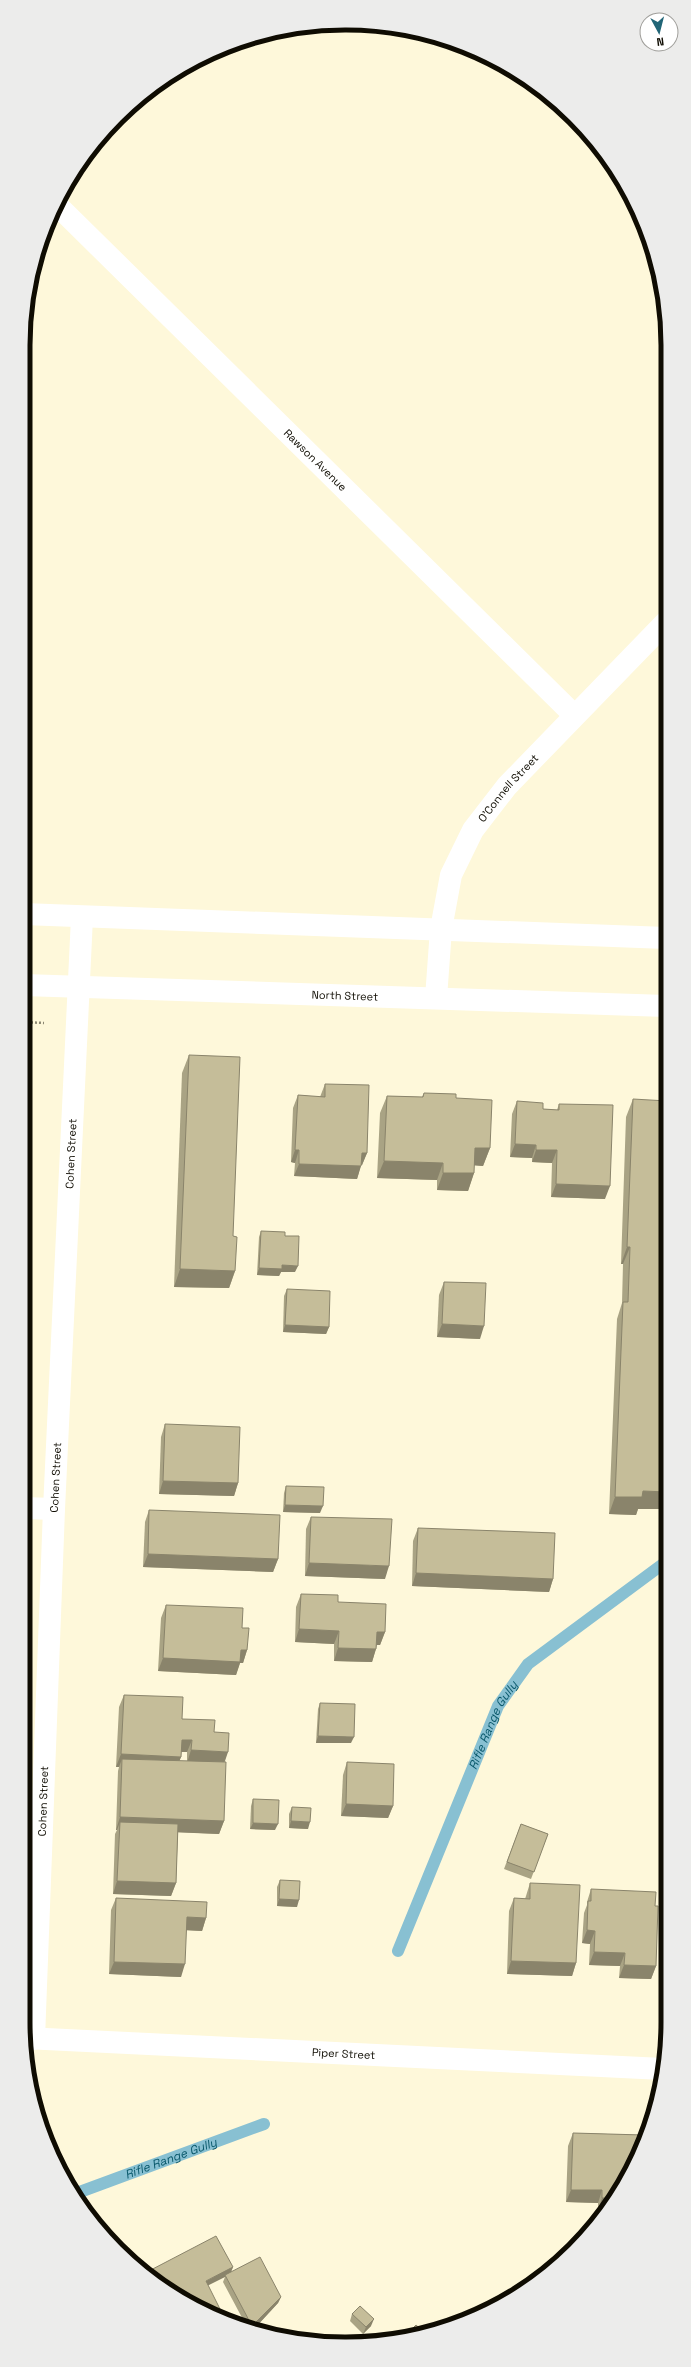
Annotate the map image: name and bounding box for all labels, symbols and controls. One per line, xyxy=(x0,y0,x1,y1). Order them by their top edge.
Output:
north arrow xyxy=(639,12,679,52)
text: N xyxy=(656,35,665,49)
street label: Rawson Avenue xyxy=(281,426,350,494)
street label: O'Connell Street xyxy=(475,751,541,825)
street label: North Street xyxy=(311,987,378,1004)
street label: Cohen Street xyxy=(62,1118,79,1189)
street label: Cohen Street xyxy=(47,1442,64,1513)
water label: Rifle Range Gully xyxy=(465,1677,522,1772)
street label: Cohen Street xyxy=(35,1766,51,1837)
street label: Piper Street xyxy=(312,2045,376,2062)
water label: Rifle Range Gully xyxy=(123,2134,220,2183)

